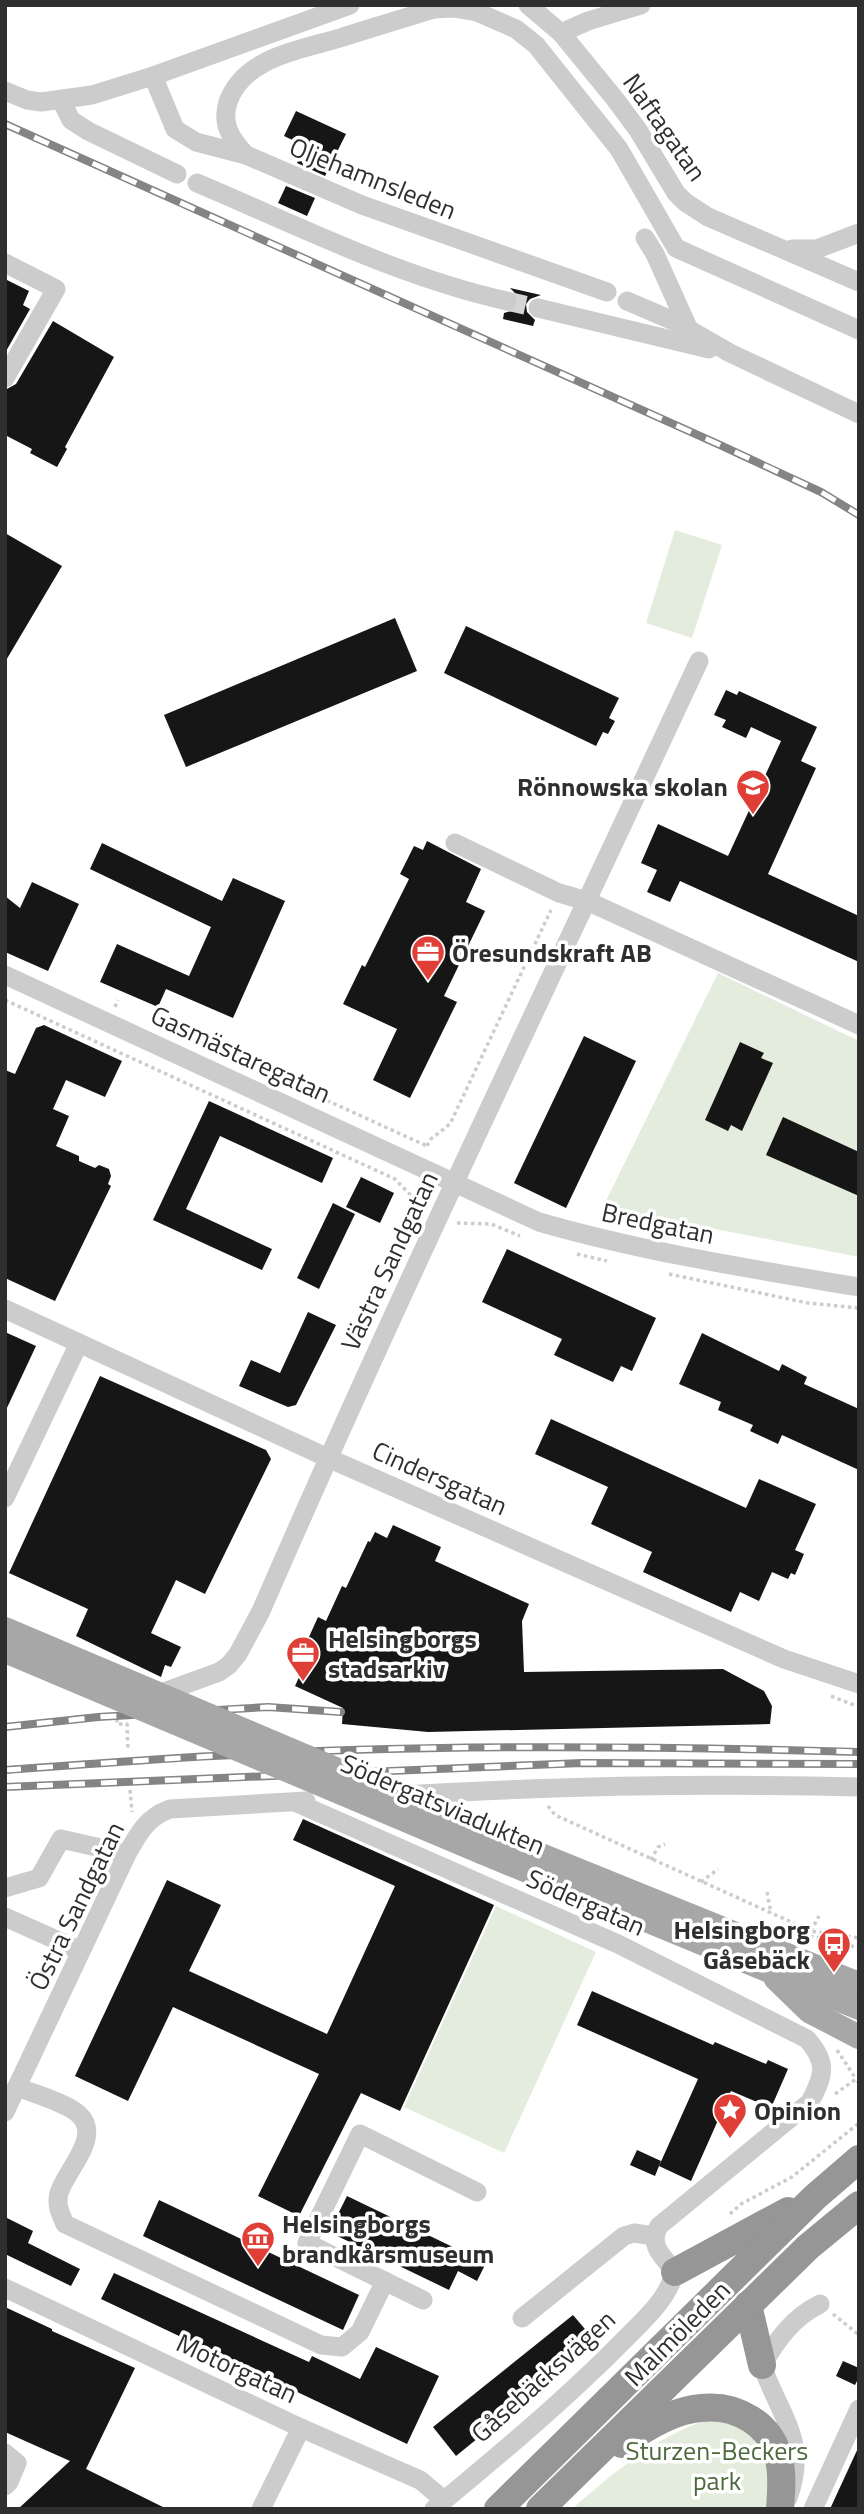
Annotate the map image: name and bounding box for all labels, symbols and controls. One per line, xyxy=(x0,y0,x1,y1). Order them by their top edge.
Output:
street label: Naftagatan xyxy=(614,65,716,189)
street label: Oljehamnsleden xyxy=(284,127,462,229)
place label: Rönnowska skolan xyxy=(517,767,728,806)
school or university icon: Rönnowska skolan xyxy=(734,767,772,816)
office icon: Öresundskraft AB xyxy=(409,933,447,982)
place label: Öresundskraft AB xyxy=(452,933,652,972)
street label: Gasmästaregatan xyxy=(145,995,337,1113)
street label: Västra Sandgatan xyxy=(330,1165,448,1357)
street label: Bredgatan xyxy=(598,1192,718,1254)
street label: Cindersgatan xyxy=(366,1431,514,1525)
place label: Helsingborgs stadsarkiv xyxy=(328,1619,477,1688)
office icon: Helsingborgs stadsarkiv xyxy=(284,1634,322,1683)
street label: Södergatsviadukten xyxy=(335,1743,551,1865)
street label: Östra Sandgatan xyxy=(18,1815,134,1997)
street label: Södergatan xyxy=(521,1859,651,1945)
place label: Helsingborg Gåsebäck xyxy=(673,1910,811,1979)
bus stop icon: Helsingborg Gåsebäck xyxy=(815,1925,853,1974)
place icon: Opinion xyxy=(711,2091,749,2140)
place label: Opinion xyxy=(754,2091,841,2130)
place label: Helsingborgs brandkårsmuseum xyxy=(282,2204,494,2273)
museum icon: Helsingborgs brandkårsmuseum xyxy=(239,2219,277,2268)
street label: Malmöleden xyxy=(615,2271,739,2395)
street label: Gåsebäcksvägen xyxy=(462,2300,624,2452)
street label: Motorgatan xyxy=(170,2323,304,2413)
park label: Sturzen-Beckers park xyxy=(626,2431,808,2500)

